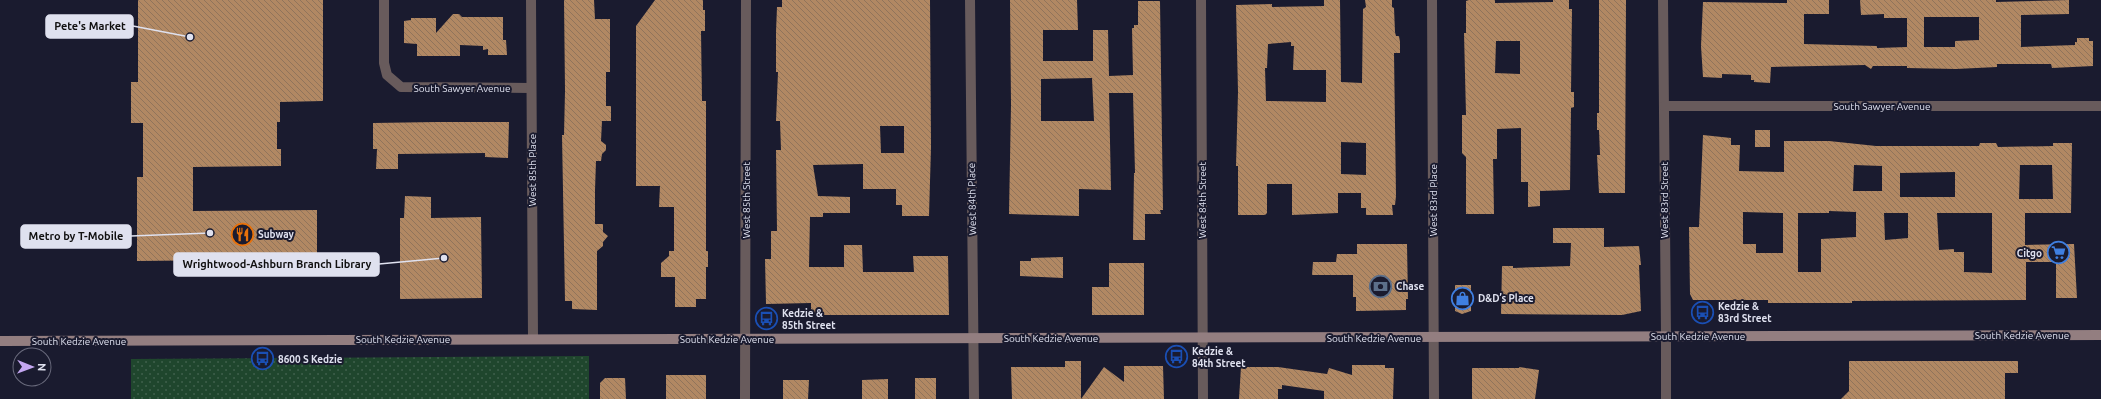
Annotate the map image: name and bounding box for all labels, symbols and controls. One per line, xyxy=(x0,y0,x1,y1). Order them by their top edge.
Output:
callout: Pete's Market xyxy=(46,15,133,38)
text: Pete's Market xyxy=(54,20,126,32)
street label: South Sawyer Avenue xyxy=(413,83,511,94)
street label: South Sawyer Avenue xyxy=(1833,101,1931,112)
street label: West 85th Place xyxy=(527,134,538,206)
street label: West 85th Street xyxy=(741,162,752,238)
street label: West 84th Street xyxy=(1197,162,1208,238)
street label: West 83rd Street xyxy=(1659,162,1670,238)
street label: West 84th Place xyxy=(966,163,978,235)
street label: West 83rd Place xyxy=(1428,164,1439,236)
restaurant icon: Subway xyxy=(229,221,255,247)
callout: Metro by T-Mobile xyxy=(21,225,131,248)
place label: Subway xyxy=(258,229,294,240)
text: Metro by T-Mobile xyxy=(29,230,123,242)
supermarket icon: Citgo xyxy=(2045,240,2071,266)
place label: Citgo xyxy=(2017,248,2042,259)
callout: Wrightwood-Ashburn Branch Library xyxy=(174,253,379,276)
text: Wrightwood-Ashburn Branch Library xyxy=(183,258,372,270)
bank icon: Chase xyxy=(1368,273,1394,299)
place label: Chase xyxy=(1396,281,1424,292)
shop icon: D&D’s Place xyxy=(1450,285,1476,311)
place label: D&D’s Place xyxy=(1478,293,1534,304)
bus stop icon: Kedzie & 83rd Street xyxy=(1690,299,1716,325)
place label: Kedzie & 83rd Street xyxy=(1718,301,1772,324)
bus stop icon: Kedzie & 85th Street xyxy=(754,306,780,332)
place label: Kedzie & 85th Street xyxy=(782,308,836,331)
street label: South Kedzie Avenue xyxy=(1975,330,2069,341)
street label: South Kedzie Avenue xyxy=(1651,331,1745,342)
street label: South Kedzie Avenue xyxy=(1004,333,1098,344)
street label: South Kedzie Avenue xyxy=(1327,333,1421,344)
street label: South Kedzie Avenue xyxy=(356,334,450,345)
street label: South Kedzie Avenue xyxy=(680,334,774,345)
street label: South Kedzie Avenue xyxy=(32,336,126,347)
bus stop icon: Kedzie & 84th Street xyxy=(1164,344,1190,370)
bus stop icon: 8600 S Kedzie xyxy=(249,346,275,372)
place label: Kedzie & 84th Street xyxy=(1192,346,1246,369)
north arrow xyxy=(12,347,52,387)
place label: 8600 S Kedzie xyxy=(278,354,343,365)
text: N xyxy=(36,363,48,371)

